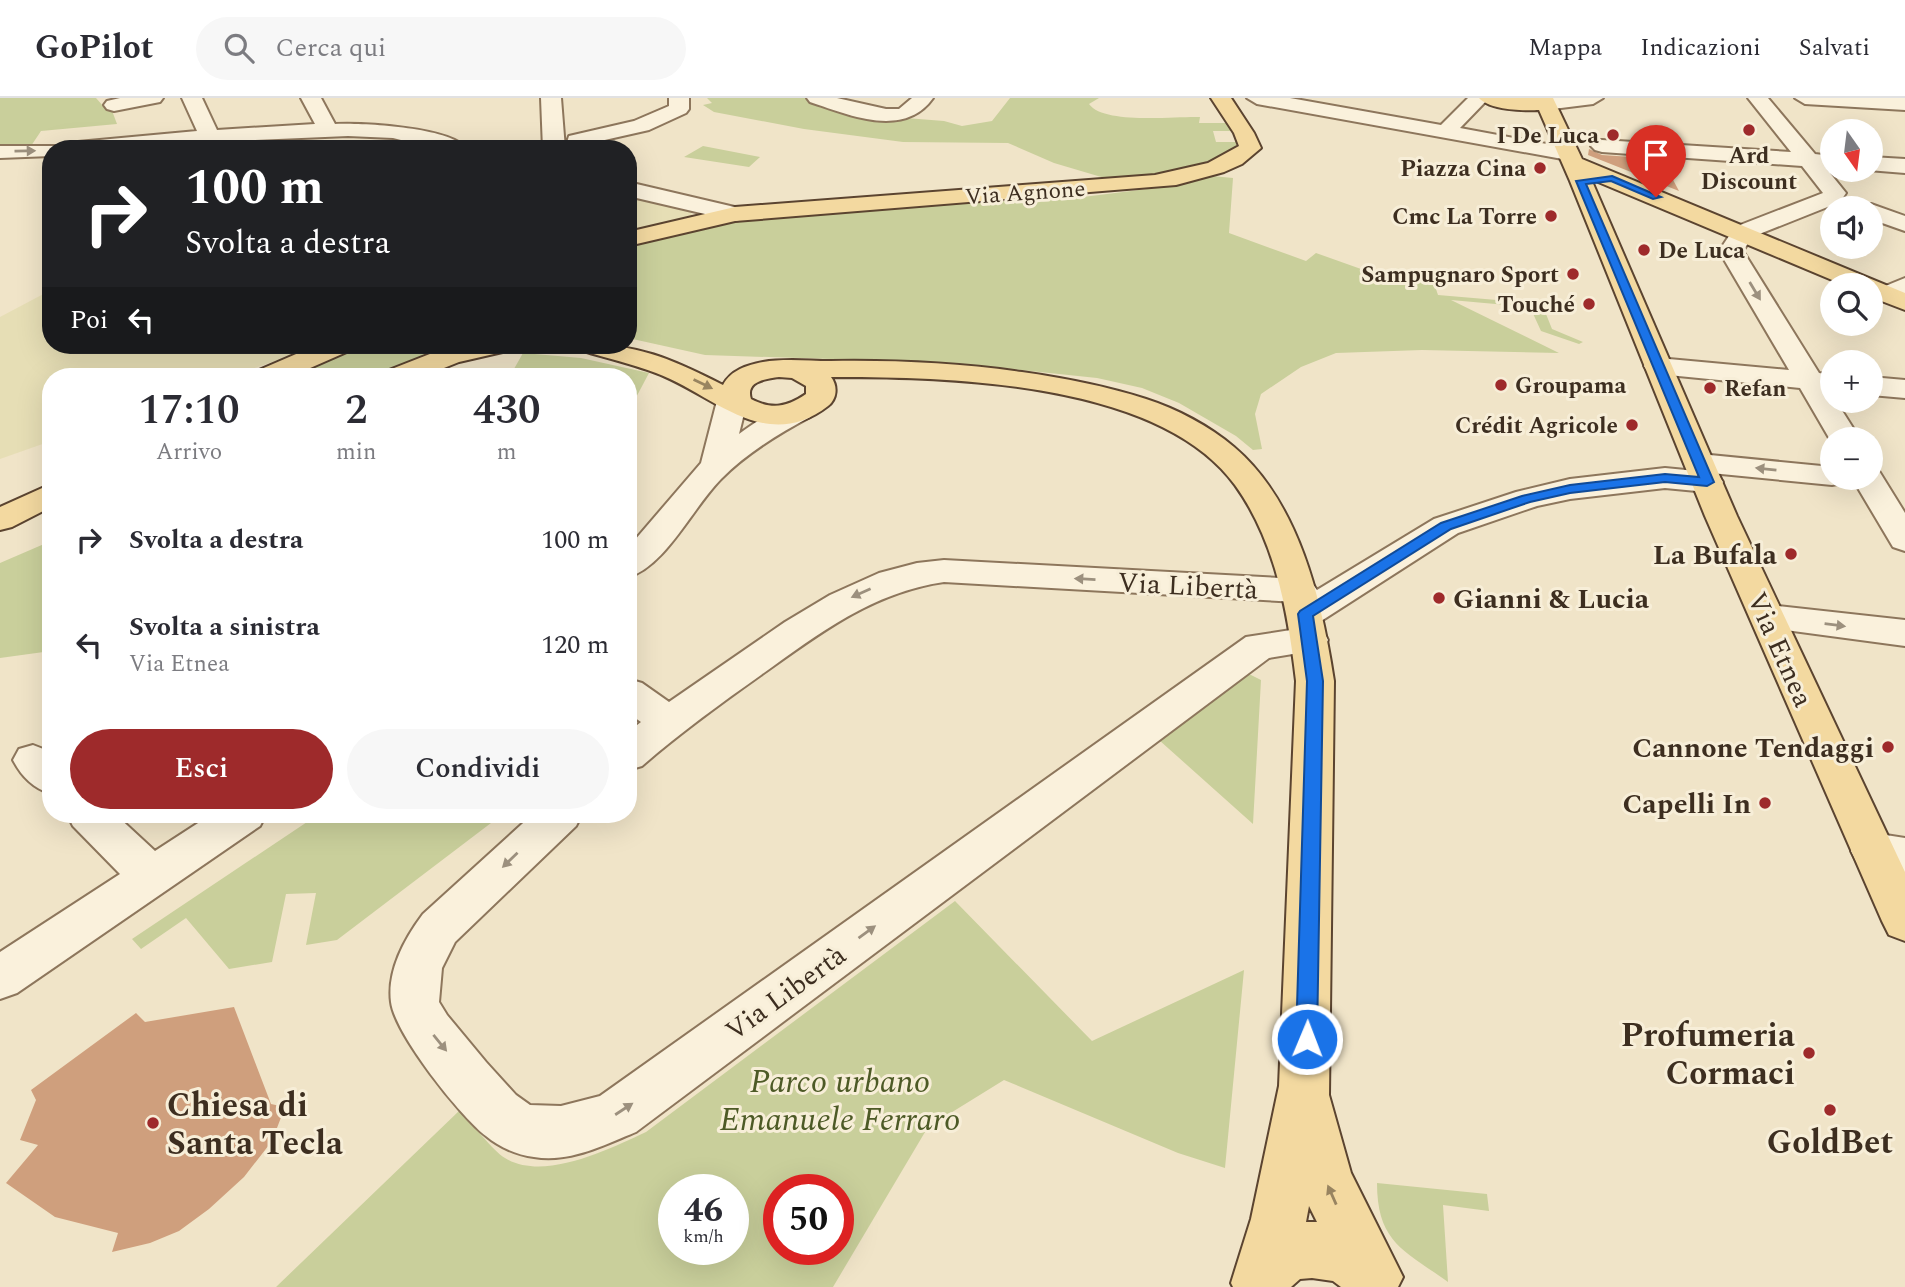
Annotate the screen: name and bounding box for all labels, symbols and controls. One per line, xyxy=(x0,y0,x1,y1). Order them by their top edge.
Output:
search box xyxy=(196,17,686,80)
text: GoPilot xyxy=(35,23,154,73)
text: Cerca qui xyxy=(276,28,386,68)
icon: search xyxy=(220,29,258,67)
text: Mappa xyxy=(1528,30,1602,66)
text: Indicazioni xyxy=(1640,30,1761,66)
text: Salvati xyxy=(1799,30,1870,66)
place label: I De Luca xyxy=(1497,119,1599,154)
north arrow xyxy=(1820,119,1883,182)
map controls xyxy=(1820,119,1883,490)
marker: Ard Discount xyxy=(1741,122,1757,138)
pin xyxy=(1626,125,1686,197)
marker: I De Luca xyxy=(1605,127,1621,143)
icon: arrive xyxy=(1637,136,1675,174)
place label: Ard Discount xyxy=(1701,139,1797,200)
one-way arrow xyxy=(15,146,37,157)
text: 100 m xyxy=(185,151,324,226)
place label: Piazza Cina xyxy=(1400,152,1526,187)
marker: Piazza Cina xyxy=(1532,160,1548,176)
icon: right xyxy=(70,168,161,259)
street label: Via Agnone xyxy=(964,172,1087,215)
button: sound xyxy=(1820,196,1883,259)
place label: Cmc La Torre xyxy=(1392,200,1537,235)
marker: Cmc La Torre xyxy=(1543,208,1559,224)
text: Svolta a destra xyxy=(185,219,391,268)
place label: De Luca xyxy=(1658,234,1745,269)
marker: De Luca xyxy=(1636,242,1652,258)
place label: Sampugnaro Sport xyxy=(1361,258,1559,293)
marker: Sampugnaro Sport xyxy=(1565,266,1581,282)
button: search xyxy=(1820,273,1883,336)
one-way arrow xyxy=(1749,281,1761,300)
place label: Touché xyxy=(1497,288,1575,323)
marker: Touché xyxy=(1581,296,1597,312)
text: Poi xyxy=(70,300,108,340)
icon: left xyxy=(122,301,160,339)
button: + xyxy=(1820,350,1883,413)
place label: Groupama xyxy=(1515,369,1626,404)
place label: Refan xyxy=(1724,372,1787,407)
marker: Groupama xyxy=(1493,377,1509,393)
text: 17:10 xyxy=(139,379,240,442)
text: 2 xyxy=(345,379,367,442)
text: 430 xyxy=(473,379,540,442)
one-way arrow xyxy=(693,379,713,390)
marker: Refan xyxy=(1702,380,1718,396)
place label: Crédit Agricole xyxy=(1455,409,1618,444)
marker: Crédit Agricole xyxy=(1624,417,1640,433)
button: − xyxy=(1820,427,1883,490)
text: Arrivo xyxy=(156,435,222,470)
text: min xyxy=(336,435,376,470)
text: m xyxy=(497,435,517,470)
one-way arrow xyxy=(1755,464,1777,475)
text: Svolta a destra xyxy=(129,520,303,560)
text: 100 m xyxy=(541,520,609,560)
icon: right xyxy=(70,521,108,559)
place label: La Bufala xyxy=(1653,534,1778,577)
marker: La Bufala xyxy=(1783,546,1799,562)
street label: Via Libertà xyxy=(1117,561,1260,612)
one-way arrow xyxy=(1074,573,1096,584)
place label: Gianni & Lucia xyxy=(1453,578,1650,621)
street label: Via Etnea xyxy=(1735,585,1824,714)
one-way arrow xyxy=(851,587,871,599)
marker: Gianni & Lucia xyxy=(1431,590,1447,606)
text: Svolta a sinistra xyxy=(129,607,320,647)
one-way arrow xyxy=(1824,619,1846,630)
text: 120 m xyxy=(541,625,609,665)
icon: left xyxy=(70,626,108,664)
text: Via Etnea xyxy=(129,647,229,682)
place label: Cannone Tendaggi xyxy=(1632,727,1874,770)
button: Esci xyxy=(70,729,333,809)
button: Condividi xyxy=(347,729,609,809)
marker: Cannone Tendaggi xyxy=(1880,739,1896,755)
place label: Capelli In xyxy=(1622,783,1751,826)
marker: Capelli In xyxy=(1757,795,1773,811)
one-way arrow xyxy=(502,851,519,868)
one-way arrow xyxy=(858,926,876,940)
street label: Via Libertà xyxy=(716,934,856,1052)
position arrow xyxy=(1270,1002,1344,1076)
place label: Profumeria Cormaci xyxy=(1621,1011,1795,1099)
one-way arrow xyxy=(432,1034,447,1051)
marker: Profumeria Cormaci xyxy=(1801,1045,1817,1061)
park label: Parco urbano Emanuele Ferraro xyxy=(720,1057,960,1145)
place label: Chiesa di Santa Tecla xyxy=(167,1081,343,1169)
marker: GoldBet xyxy=(1822,1102,1838,1118)
one-way arrow xyxy=(614,1103,633,1116)
marker: Chiesa di Santa Tecla xyxy=(145,1115,161,1131)
place label: GoldBet xyxy=(1767,1118,1893,1168)
speed limit sign: 50 xyxy=(763,1174,854,1265)
text: 46 xyxy=(684,1184,723,1237)
one-way arrow xyxy=(1326,1184,1337,1205)
text: km/h xyxy=(683,1223,724,1250)

